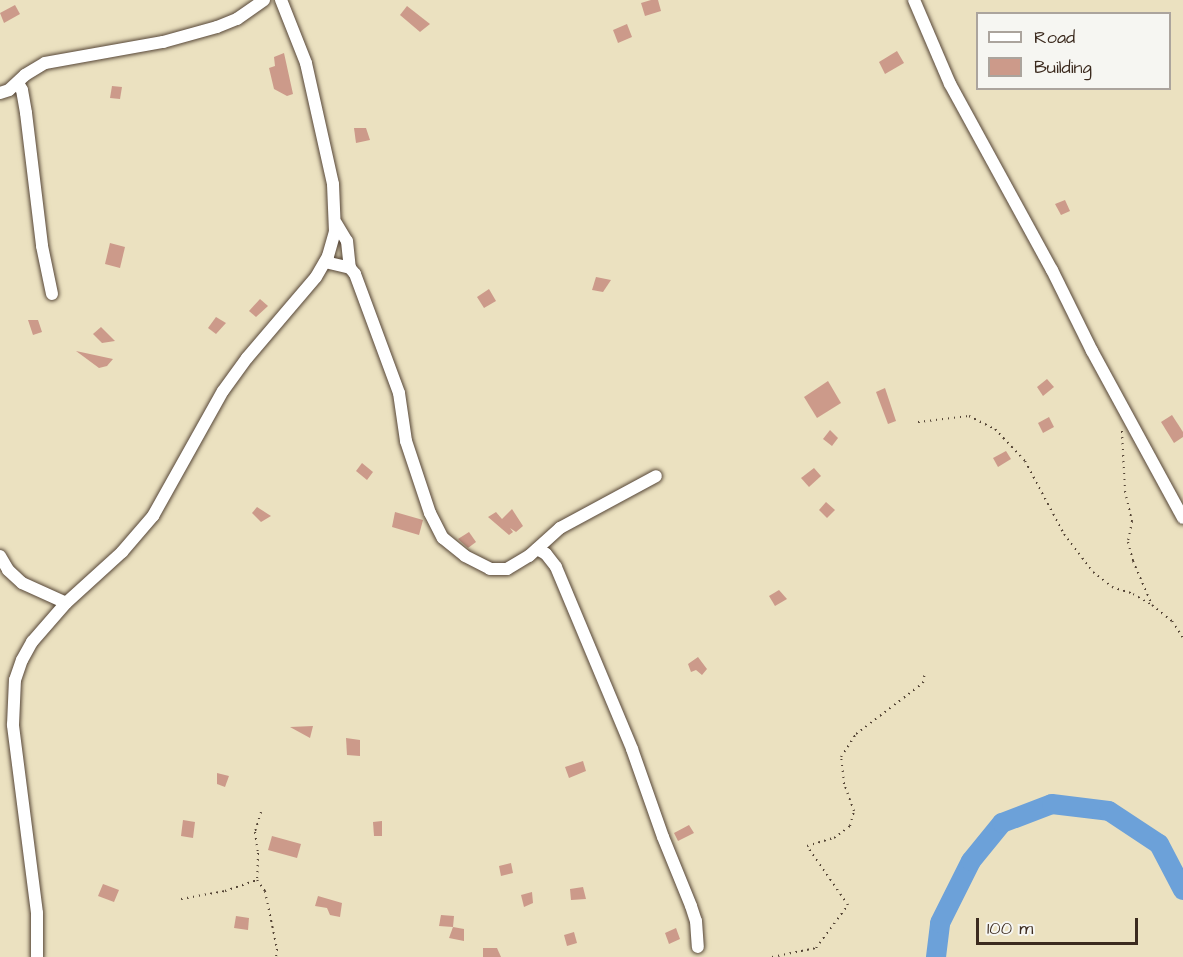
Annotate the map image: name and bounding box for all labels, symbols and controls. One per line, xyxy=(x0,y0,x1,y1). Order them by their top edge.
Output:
legend xyxy=(976,12,1171,90)
text: Road xyxy=(1034,25,1075,50)
text: Building xyxy=(1034,55,1092,80)
scale bar xyxy=(979,906,1141,944)
text: 100 m xyxy=(987,916,1033,941)

